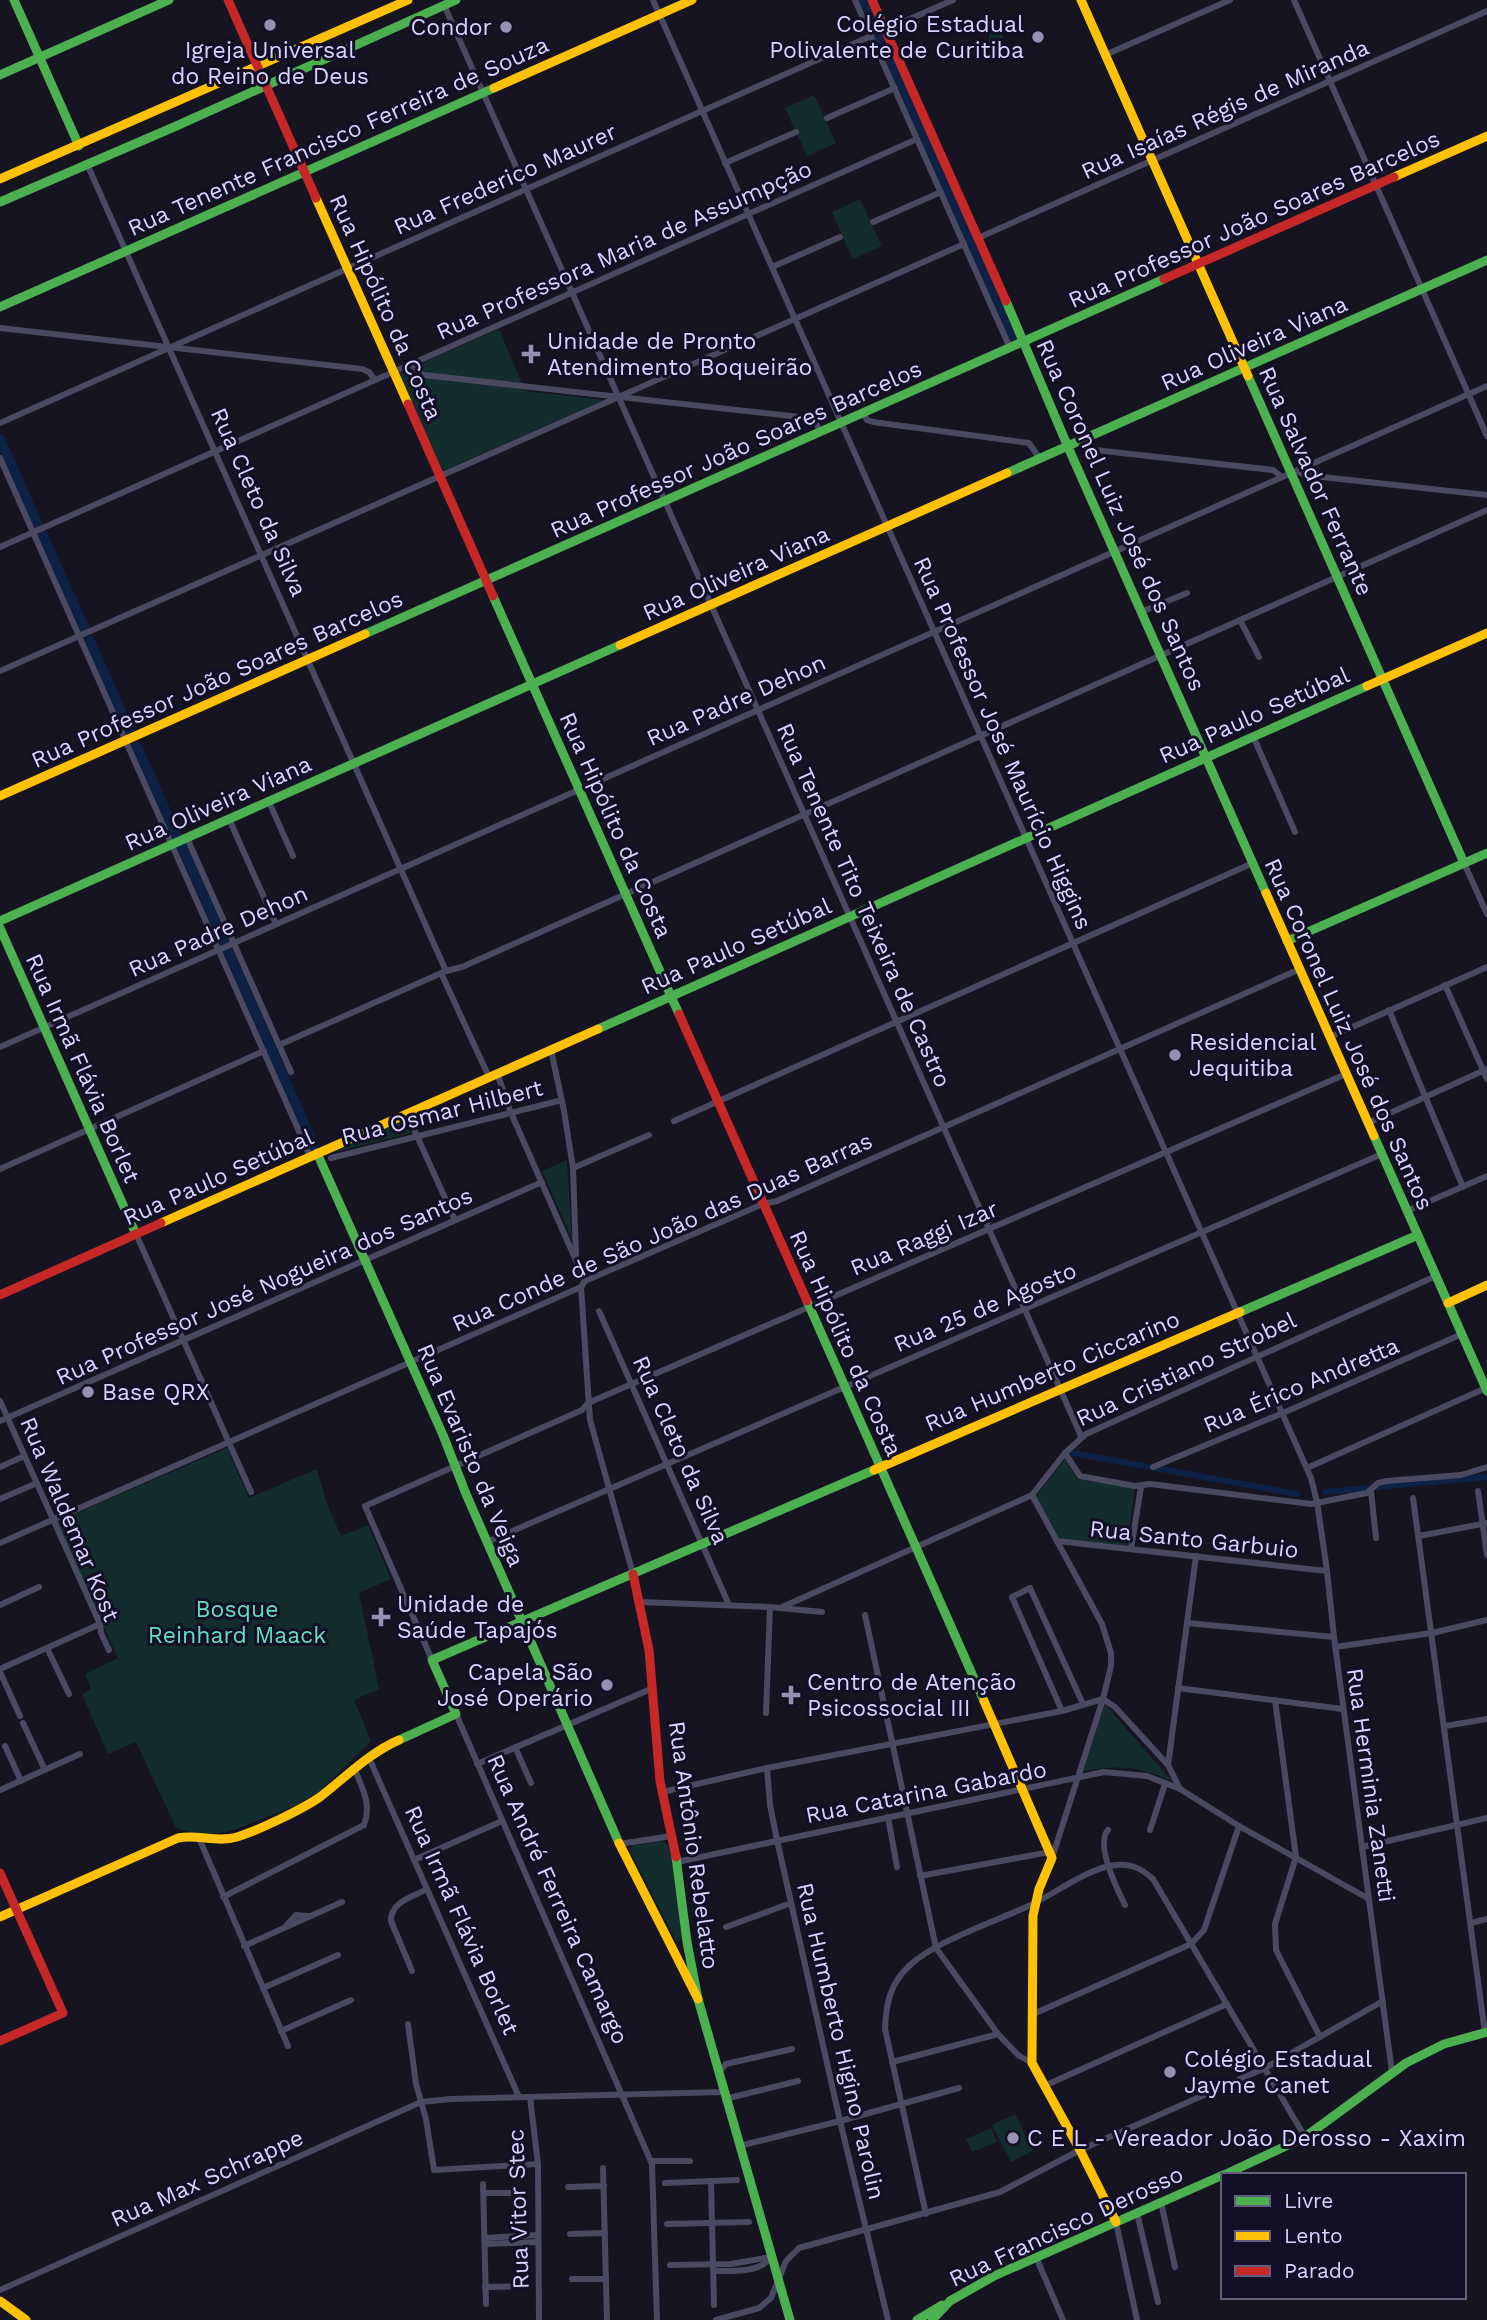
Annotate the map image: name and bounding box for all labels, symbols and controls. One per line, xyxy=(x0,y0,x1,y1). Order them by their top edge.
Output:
place label: Colégio Estadual Polivalente de Curitiba xyxy=(769,11,1024,64)
place label: Condor xyxy=(411,14,492,41)
marker: Igreja Universal do Reino de Deus xyxy=(262,17,278,33)
marker: Condor xyxy=(498,19,514,35)
marker: Colégio Estadual Polivalente de Curitiba xyxy=(1030,29,1046,45)
street label: Rua Tenente Francisco Ferreira de Souza xyxy=(124,31,553,242)
street label: Rua Isaías Régis de Miranda xyxy=(1077,34,1373,185)
place label: Igreja Universal do Reino de Deus xyxy=(171,37,369,90)
street label: Rua Frederico Maurer xyxy=(390,118,621,241)
street label: Rua Professor João Soares Barcelos xyxy=(1064,125,1444,314)
street label: Rua Professora Maria de Assumpção xyxy=(432,155,816,346)
street label: Rua Hipólito da Costa xyxy=(324,190,448,424)
street label: Rua Oliveira Viana xyxy=(1157,290,1352,397)
place label: Unidade de Pronto Atendimento Boqueirão xyxy=(547,328,812,381)
street label: Rua Coronel Luiz José dos Santos xyxy=(1030,335,1211,695)
marker: Unidade de Pronto Atendimento Boqueirão xyxy=(521,344,541,364)
street label: Rua Professor João Soares Barcelos xyxy=(546,355,926,544)
street label: Rua Salvador Ferrante xyxy=(1253,363,1378,600)
street label: Rua Cleto da Silva xyxy=(205,404,312,601)
street label: Rua Oliveira Viana xyxy=(639,520,834,627)
street label: Rua Professor José Maurício Higgins xyxy=(908,553,1097,934)
street label: Rua Professor João Soares Barcelos xyxy=(27,585,407,774)
street label: Rua Padre Dehon xyxy=(642,649,830,752)
street label: Rua Paulo Setúbal xyxy=(1155,661,1354,770)
street label: Rua Hipólito da Costa xyxy=(554,708,678,942)
street label: Rua Tenente Tito Teixeira de Castro xyxy=(771,719,956,1092)
street label: Rua Oliveira Viana xyxy=(121,750,316,857)
street label: Rua Coronel Luiz José dos Santos xyxy=(1258,854,1439,1214)
street label: Rua Padre Dehon xyxy=(124,880,312,983)
street label: Rua Paulo Setúbal xyxy=(637,892,836,1001)
street label: Rua Irmã Flávia Borlet xyxy=(20,950,145,1187)
place label: Residencial Jequitiba xyxy=(1189,1029,1316,1082)
marker: Residencial Jequitiba xyxy=(1167,1047,1183,1063)
street label: Rua Osmar Hilbert xyxy=(339,1074,546,1151)
street label: Rua Paulo Setúbal xyxy=(119,1123,318,1232)
street label: Rua Conde de São João das Duas Barras xyxy=(448,1127,877,1338)
street label: Rua Professor José Nogueira dos Santos xyxy=(52,1182,477,1391)
street label: Rua Raggi Izar xyxy=(846,1195,1002,1282)
street label: Rua Hipólito da Costa xyxy=(784,1226,908,1460)
street label: Rua 25 de Agosto xyxy=(890,1257,1080,1358)
street label: Rua Humberto Ciccarino xyxy=(921,1305,1184,1437)
street label: Rua Cristiano Strobel xyxy=(1072,1307,1300,1432)
street label: Rua Érico Andretta xyxy=(1199,1332,1403,1439)
street label: Rua Evaristo da Veiga xyxy=(411,1340,530,1571)
street label: Rua Cleto da Silva xyxy=(627,1352,734,1549)
place label: Base QRX xyxy=(102,1379,210,1406)
marker: Base QRX xyxy=(80,1384,96,1400)
street label: Rua Waldemar Kost xyxy=(14,1413,125,1626)
street label: Rua Santo Garbuio xyxy=(1088,1515,1300,1564)
place label: Unidade de Saúde Tapajós xyxy=(397,1591,558,1644)
park label: Bosque Reinhard Maack xyxy=(148,1596,326,1649)
marker: Unidade de Saúde Tapajós xyxy=(371,1607,391,1627)
place label: Capela São José Operário xyxy=(437,1659,593,1712)
street label: Rua Herminia Zanetti xyxy=(1341,1666,1400,1904)
place label: Centro de Atenção Psicossocial III xyxy=(807,1669,1016,1722)
marker: Capela São José Operário xyxy=(599,1677,615,1693)
marker: Centro de Atenção Psicossocial III xyxy=(781,1685,801,1705)
street label: Rua Antônio Rebelatto xyxy=(663,1719,724,1971)
street label: Rua André Ferreira Camargo xyxy=(481,1750,634,2048)
street label: Rua Catarina Gabardo xyxy=(803,1756,1049,1829)
street label: Rua Irmã Flávia Borlet xyxy=(399,1802,524,2039)
street label: Rua Humberto Higino Parolin xyxy=(791,1880,890,2202)
place label: Colégio Estadual Jayme Canet xyxy=(1184,2046,1372,2099)
marker: Colégio Estadual Jayme Canet xyxy=(1162,2064,1178,2080)
street label: Rua Max Schrappe xyxy=(107,2124,308,2233)
place label: C E L - Vereador João Derosso - Xaxim xyxy=(1027,2125,1466,2152)
street label: Rua Vitor Stec xyxy=(502,2128,535,2290)
marker: C E L - Vereador João Derosso - Xaxim xyxy=(1005,2130,1021,2146)
street label: Rua Francisco Derosso xyxy=(945,2160,1188,2293)
legend xyxy=(1221,2173,1466,2299)
text: Livre xyxy=(1284,2188,1333,2213)
text: Lento xyxy=(1284,2223,1343,2248)
text: Parado xyxy=(1284,2258,1355,2283)

